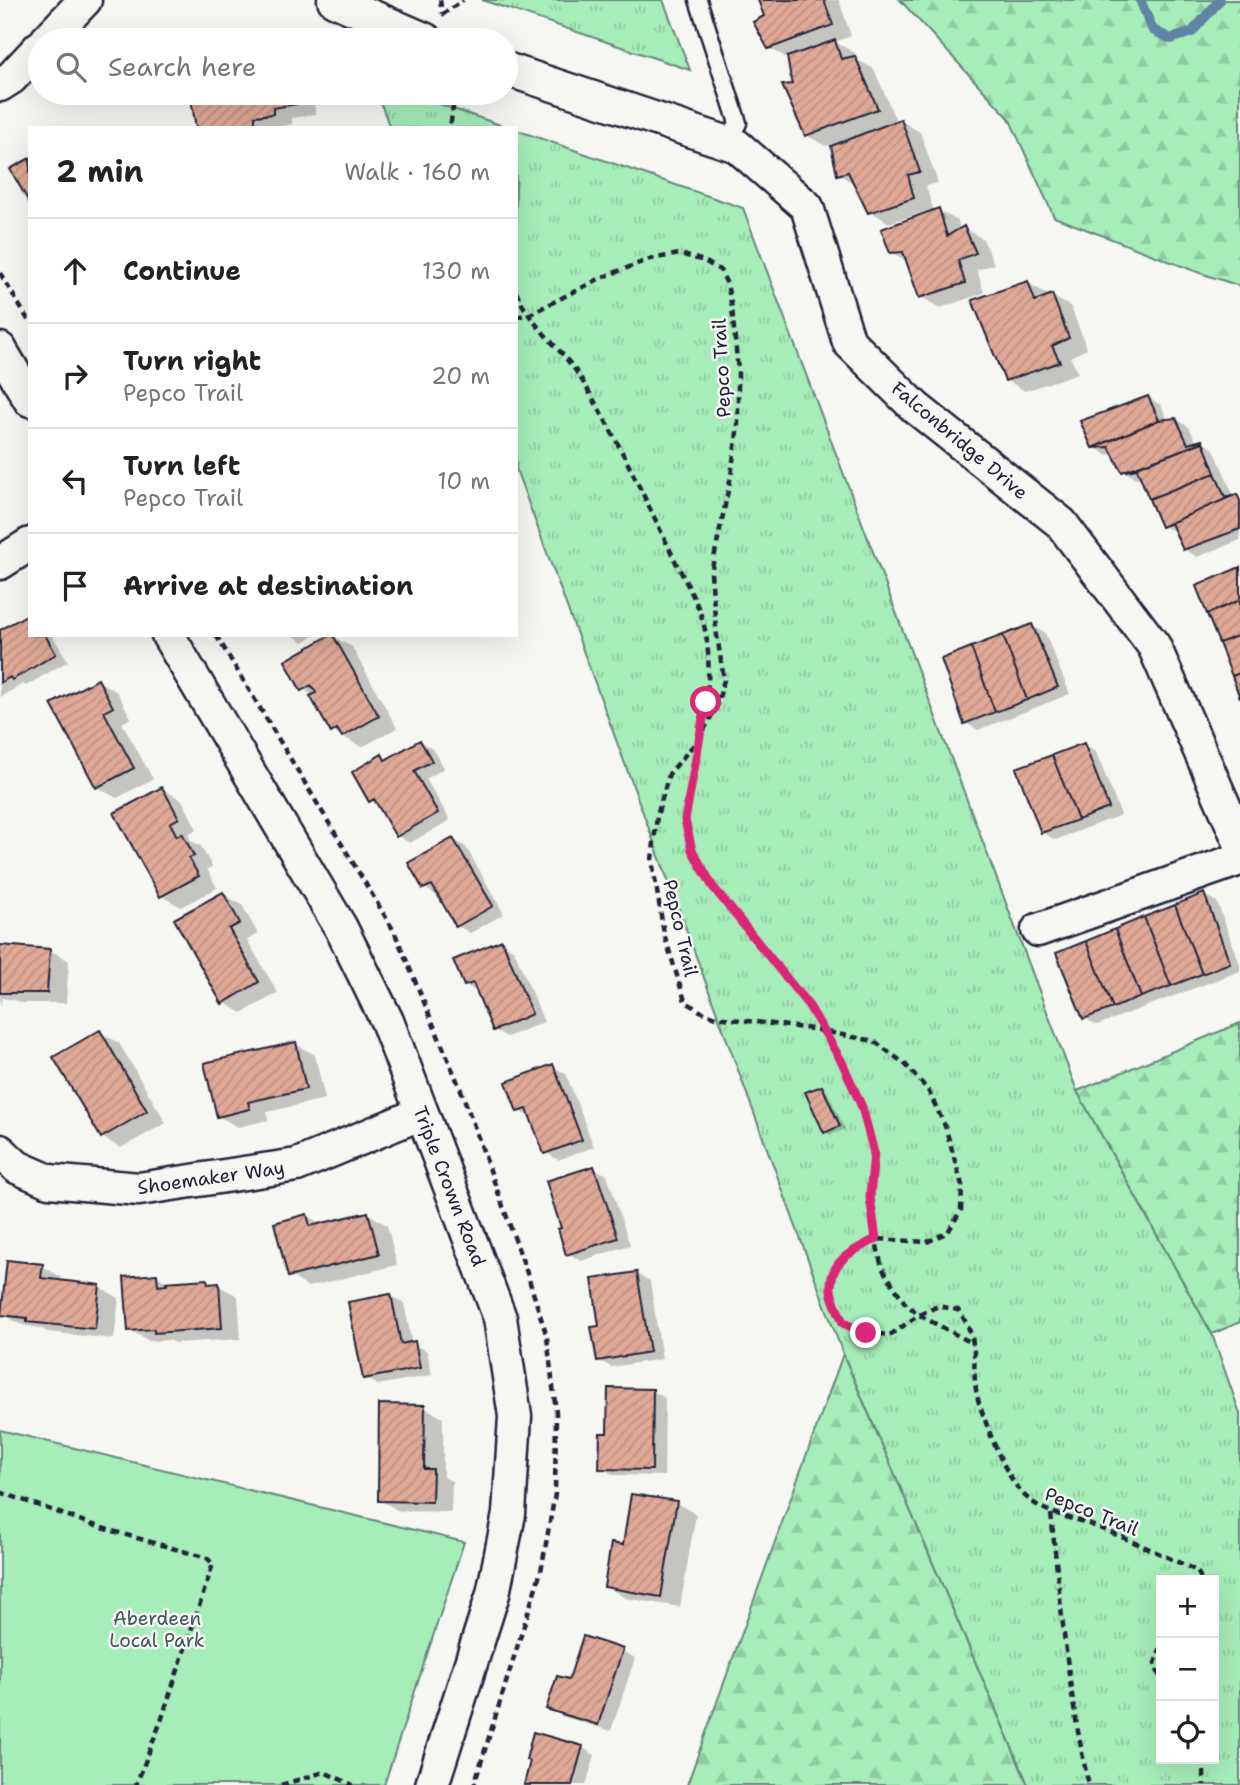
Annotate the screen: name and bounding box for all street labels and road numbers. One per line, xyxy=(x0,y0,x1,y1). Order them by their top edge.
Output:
street label: Pepco Trail xyxy=(706,317,737,418)
street label: Falconbridge Drive xyxy=(886,376,1033,505)
street label: Pepco Trail xyxy=(657,877,704,980)
street label: Triple Crown Road xyxy=(407,1103,492,1270)
street label: Shoemaker Way xyxy=(136,1155,286,1200)
street label: Pepco Trail xyxy=(1041,1481,1143,1542)

